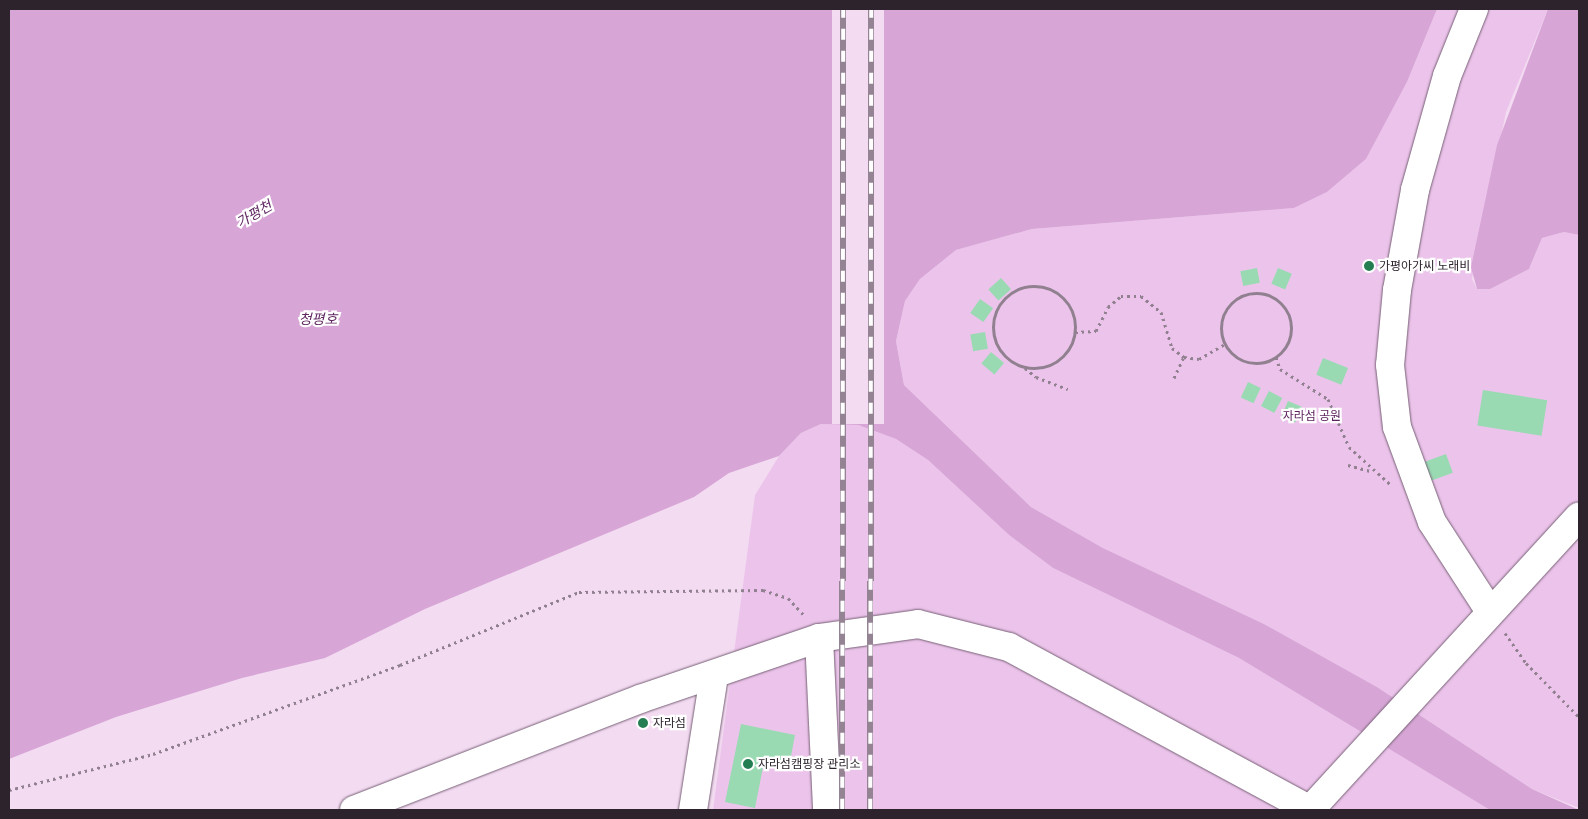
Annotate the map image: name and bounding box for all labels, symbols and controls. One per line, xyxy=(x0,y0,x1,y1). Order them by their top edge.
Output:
water label: 가평천 xyxy=(233,197,275,231)
place label: 가평아가씨 노래비 xyxy=(1379,259,1470,273)
marker: 가평아가씨 노래비 xyxy=(1363,260,1375,272)
water label: 청평호 xyxy=(299,311,337,327)
park label: 자라섬 공원 xyxy=(1283,409,1341,423)
place label: 자라섬 xyxy=(653,716,686,730)
marker: 자라섬 xyxy=(637,717,649,729)
place label: 자라섬캠핑장 관리소 xyxy=(758,757,860,771)
marker: 자라섬캠핑장 관리소 xyxy=(742,758,754,770)

